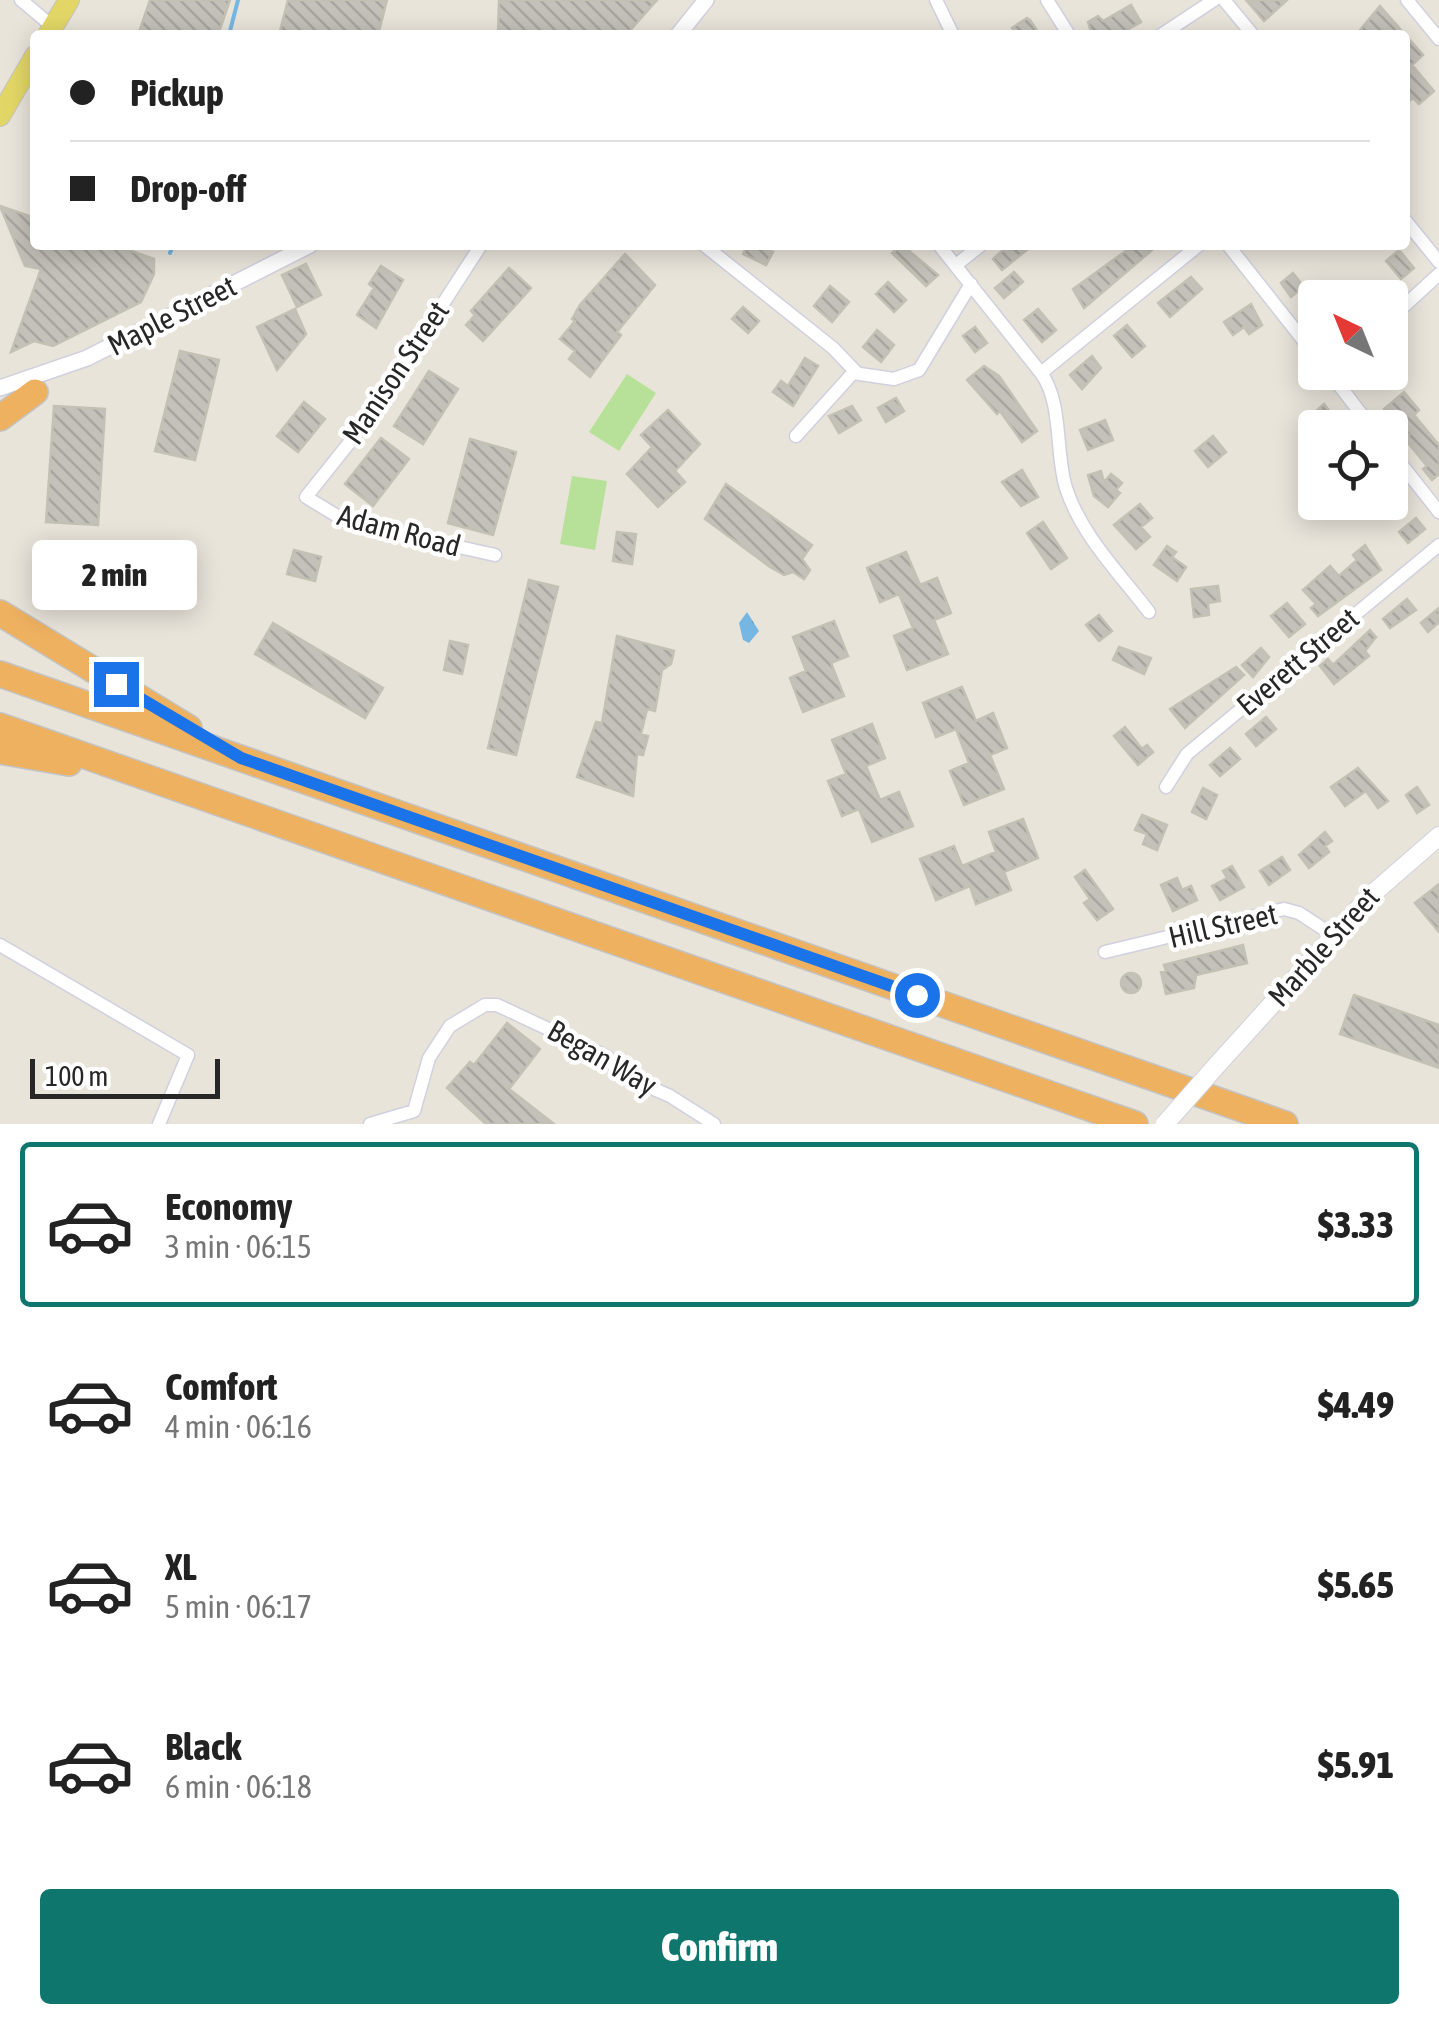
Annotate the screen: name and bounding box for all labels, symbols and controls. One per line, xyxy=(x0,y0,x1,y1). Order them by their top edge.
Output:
text: Pickup xyxy=(130,71,224,114)
text: Drop-off xyxy=(130,167,246,210)
street label: Maple Street xyxy=(102,268,241,362)
north arrow xyxy=(1298,280,1408,390)
map controls xyxy=(1298,280,1408,520)
street label: Manison Street xyxy=(335,295,455,450)
button: locate xyxy=(1298,410,1408,520)
street label: Adam Road xyxy=(334,497,464,563)
callout: 2 min xyxy=(34,539,198,609)
text: 2 min xyxy=(82,556,147,593)
street label: Everett Street xyxy=(1230,601,1365,722)
route end xyxy=(94,662,139,707)
street label: Marble Street xyxy=(1261,880,1386,1013)
street label: Hill Street xyxy=(1165,896,1280,954)
route start xyxy=(895,973,940,1018)
street label: Began Way xyxy=(542,1012,663,1102)
scale bar xyxy=(30,1054,220,1098)
text: 100 m xyxy=(45,1060,108,1092)
icon: car xyxy=(45,1180,135,1270)
text: Economy xyxy=(165,1185,292,1228)
text: $3.33 xyxy=(1318,1203,1394,1246)
text: 3 min · 06:15 xyxy=(165,1228,312,1265)
icon: car xyxy=(45,1360,135,1450)
text: Comfort xyxy=(165,1365,277,1408)
text: $4.49 xyxy=(1318,1383,1394,1426)
text: 4 min · 06:16 xyxy=(165,1408,312,1445)
icon: car xyxy=(45,1540,135,1630)
text: XL xyxy=(165,1545,197,1588)
text: $5.65 xyxy=(1318,1563,1394,1606)
text: 5 min · 06:17 xyxy=(165,1588,312,1625)
icon: car xyxy=(45,1720,135,1810)
text: Black xyxy=(165,1725,242,1768)
text: $5.91 xyxy=(1318,1743,1394,1786)
text: 6 min · 06:18 xyxy=(165,1768,312,1805)
button: Confirm xyxy=(40,1889,1399,2004)

